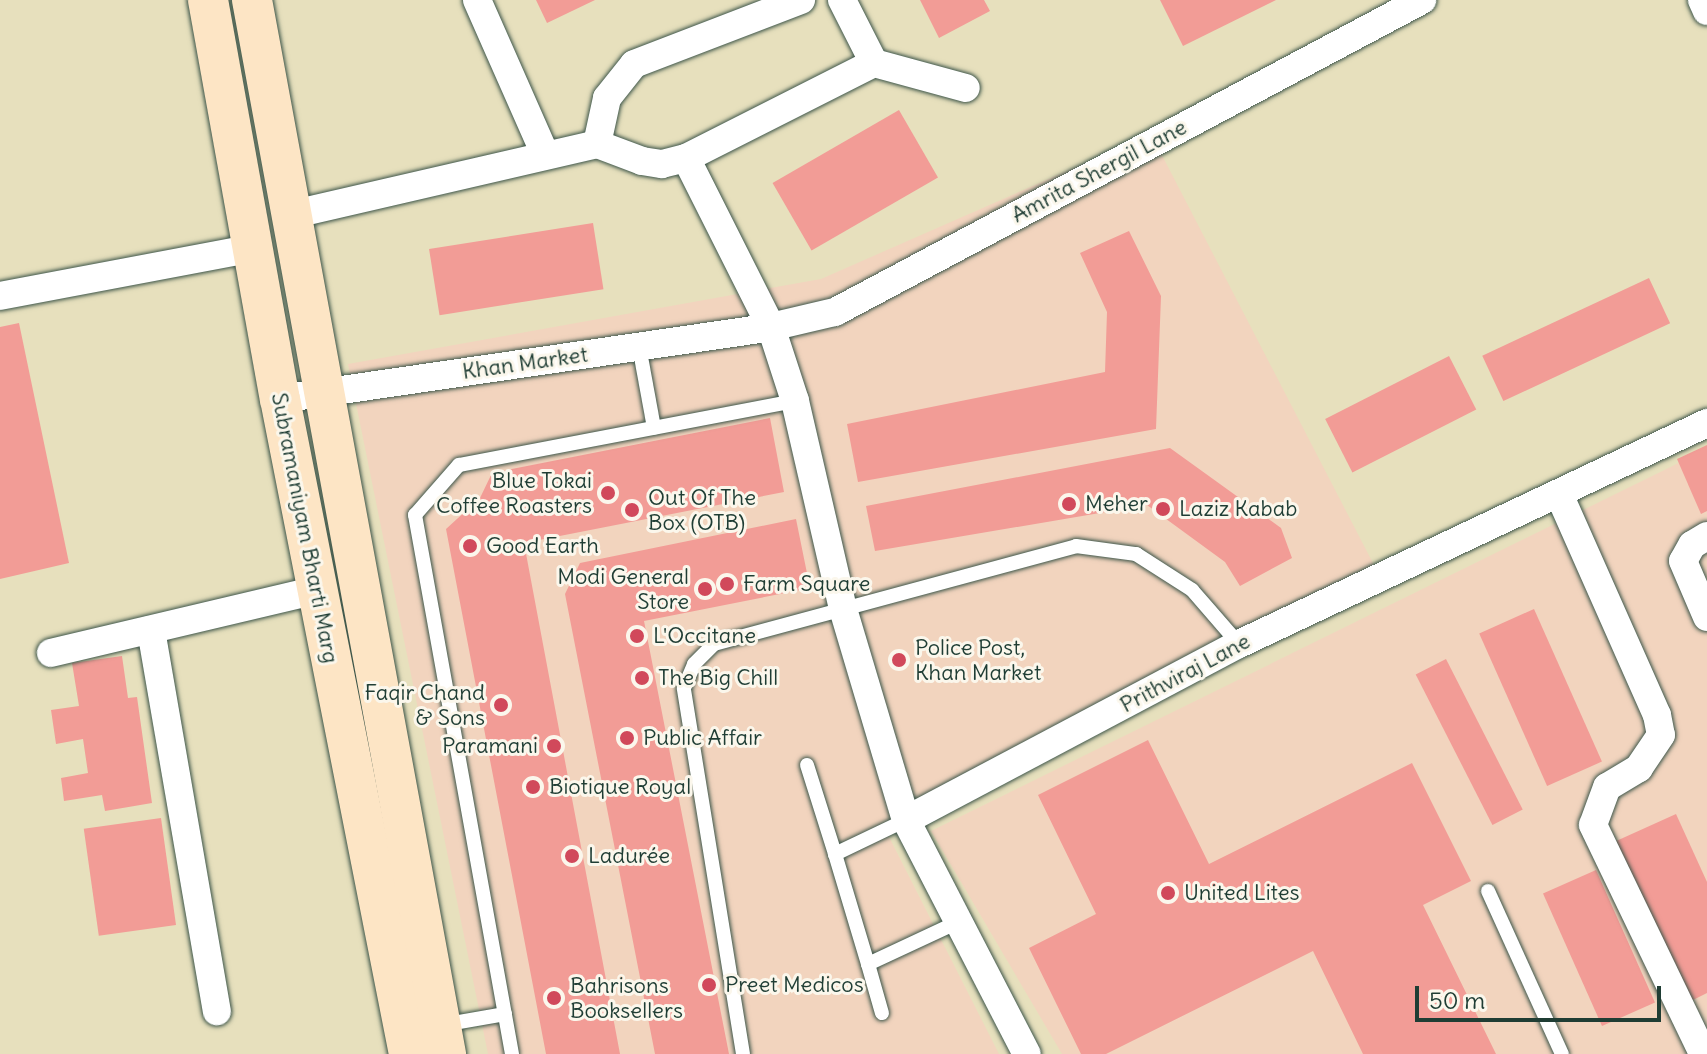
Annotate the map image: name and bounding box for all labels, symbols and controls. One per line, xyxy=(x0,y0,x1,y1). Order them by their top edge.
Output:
street label: Amrita Shergil Lane xyxy=(1007,114,1191,228)
street label: Khan Market xyxy=(461,341,589,385)
street label: Subramaniyam Bharti Marg xyxy=(266,390,344,666)
place label: Blue Tokai Coffee Roasters xyxy=(436,467,592,518)
marker: Blue Tokai Coffee Roasters xyxy=(599,484,617,502)
place label: Out Of The Box (OTB) xyxy=(648,484,756,536)
place label: Meher xyxy=(1085,491,1148,517)
marker: Meher xyxy=(1060,495,1078,513)
place label: Laziz Kabab xyxy=(1179,496,1297,522)
marker: Laziz Kabab xyxy=(1154,500,1172,518)
marker: Out Of The Box (OTB) xyxy=(623,501,641,519)
place label: Good Earth xyxy=(486,533,599,559)
marker: Good Earth xyxy=(461,537,479,555)
place label: Modi General Store xyxy=(557,563,689,614)
place label: Farm Square xyxy=(743,571,870,597)
marker: Farm Square xyxy=(718,575,736,593)
marker: Modi General Store xyxy=(696,580,714,598)
place label: L'Occitane xyxy=(653,623,756,649)
marker: L'Occitane xyxy=(628,627,646,645)
street label: Prithviraj Lane xyxy=(1116,628,1254,718)
place label: Police Post, Khan Market xyxy=(915,634,1041,686)
marker: Police Post, Khan Market xyxy=(890,651,908,669)
place label: The Big Chill xyxy=(658,665,778,691)
marker: The Big Chill xyxy=(633,669,651,687)
place label: Faqir Chand & Sons xyxy=(364,679,485,730)
marker: Faqir Chand & Sons xyxy=(492,696,510,714)
place label: Public Affair xyxy=(643,725,762,751)
marker: Public Affair xyxy=(618,729,636,747)
place label: Paramani xyxy=(442,733,538,759)
marker: Paramani xyxy=(545,737,563,755)
place label: Biotique Royal xyxy=(549,774,691,800)
marker: Biotique Royal xyxy=(524,778,542,796)
place label: Ladurée xyxy=(588,843,670,869)
marker: Ladurée xyxy=(563,847,581,865)
place label: United Lites xyxy=(1184,880,1300,906)
marker: United Lites xyxy=(1159,884,1177,902)
scale bar xyxy=(1419,970,1665,1020)
place label: Bahrisons Booksellers xyxy=(570,972,683,1024)
place label: Preet Medicos xyxy=(725,972,864,998)
marker: Preet Medicos xyxy=(700,976,718,994)
text: 50 m xyxy=(1429,985,1485,1015)
marker: Bahrisons Booksellers xyxy=(545,989,563,1007)

